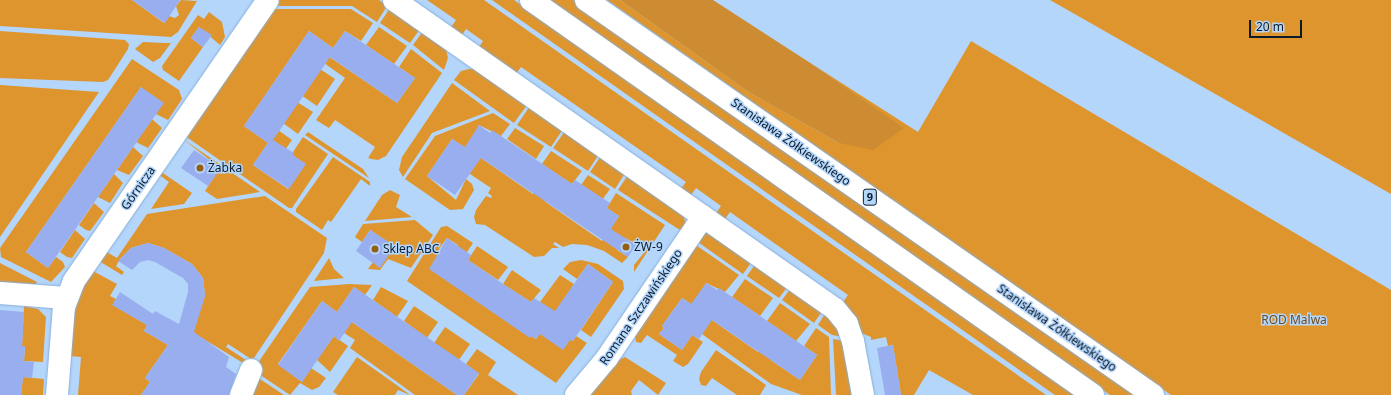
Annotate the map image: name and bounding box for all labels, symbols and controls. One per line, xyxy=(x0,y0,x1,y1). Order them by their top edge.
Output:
scale bar xyxy=(1251,12,1304,38)
text: 20 m xyxy=(1256,18,1284,35)
street label: Stanisława Żółkiewskiego xyxy=(729,95,853,189)
place label: Żabka xyxy=(208,161,242,175)
marker: Żabka xyxy=(195,163,205,173)
street label: Górnicza xyxy=(118,164,158,212)
road number: 9 xyxy=(862,188,878,206)
place label: ŻW-9 xyxy=(634,240,663,254)
place label: Sklep ABC xyxy=(383,242,439,256)
marker: ŻW-9 xyxy=(621,242,631,252)
marker: Sklep ABC xyxy=(370,244,380,254)
street label: Romana Szczawińskiego xyxy=(597,246,685,368)
street label: Stanisława Żółkiewskiego xyxy=(995,281,1119,375)
park label: ROD Malwa xyxy=(1261,313,1327,327)

